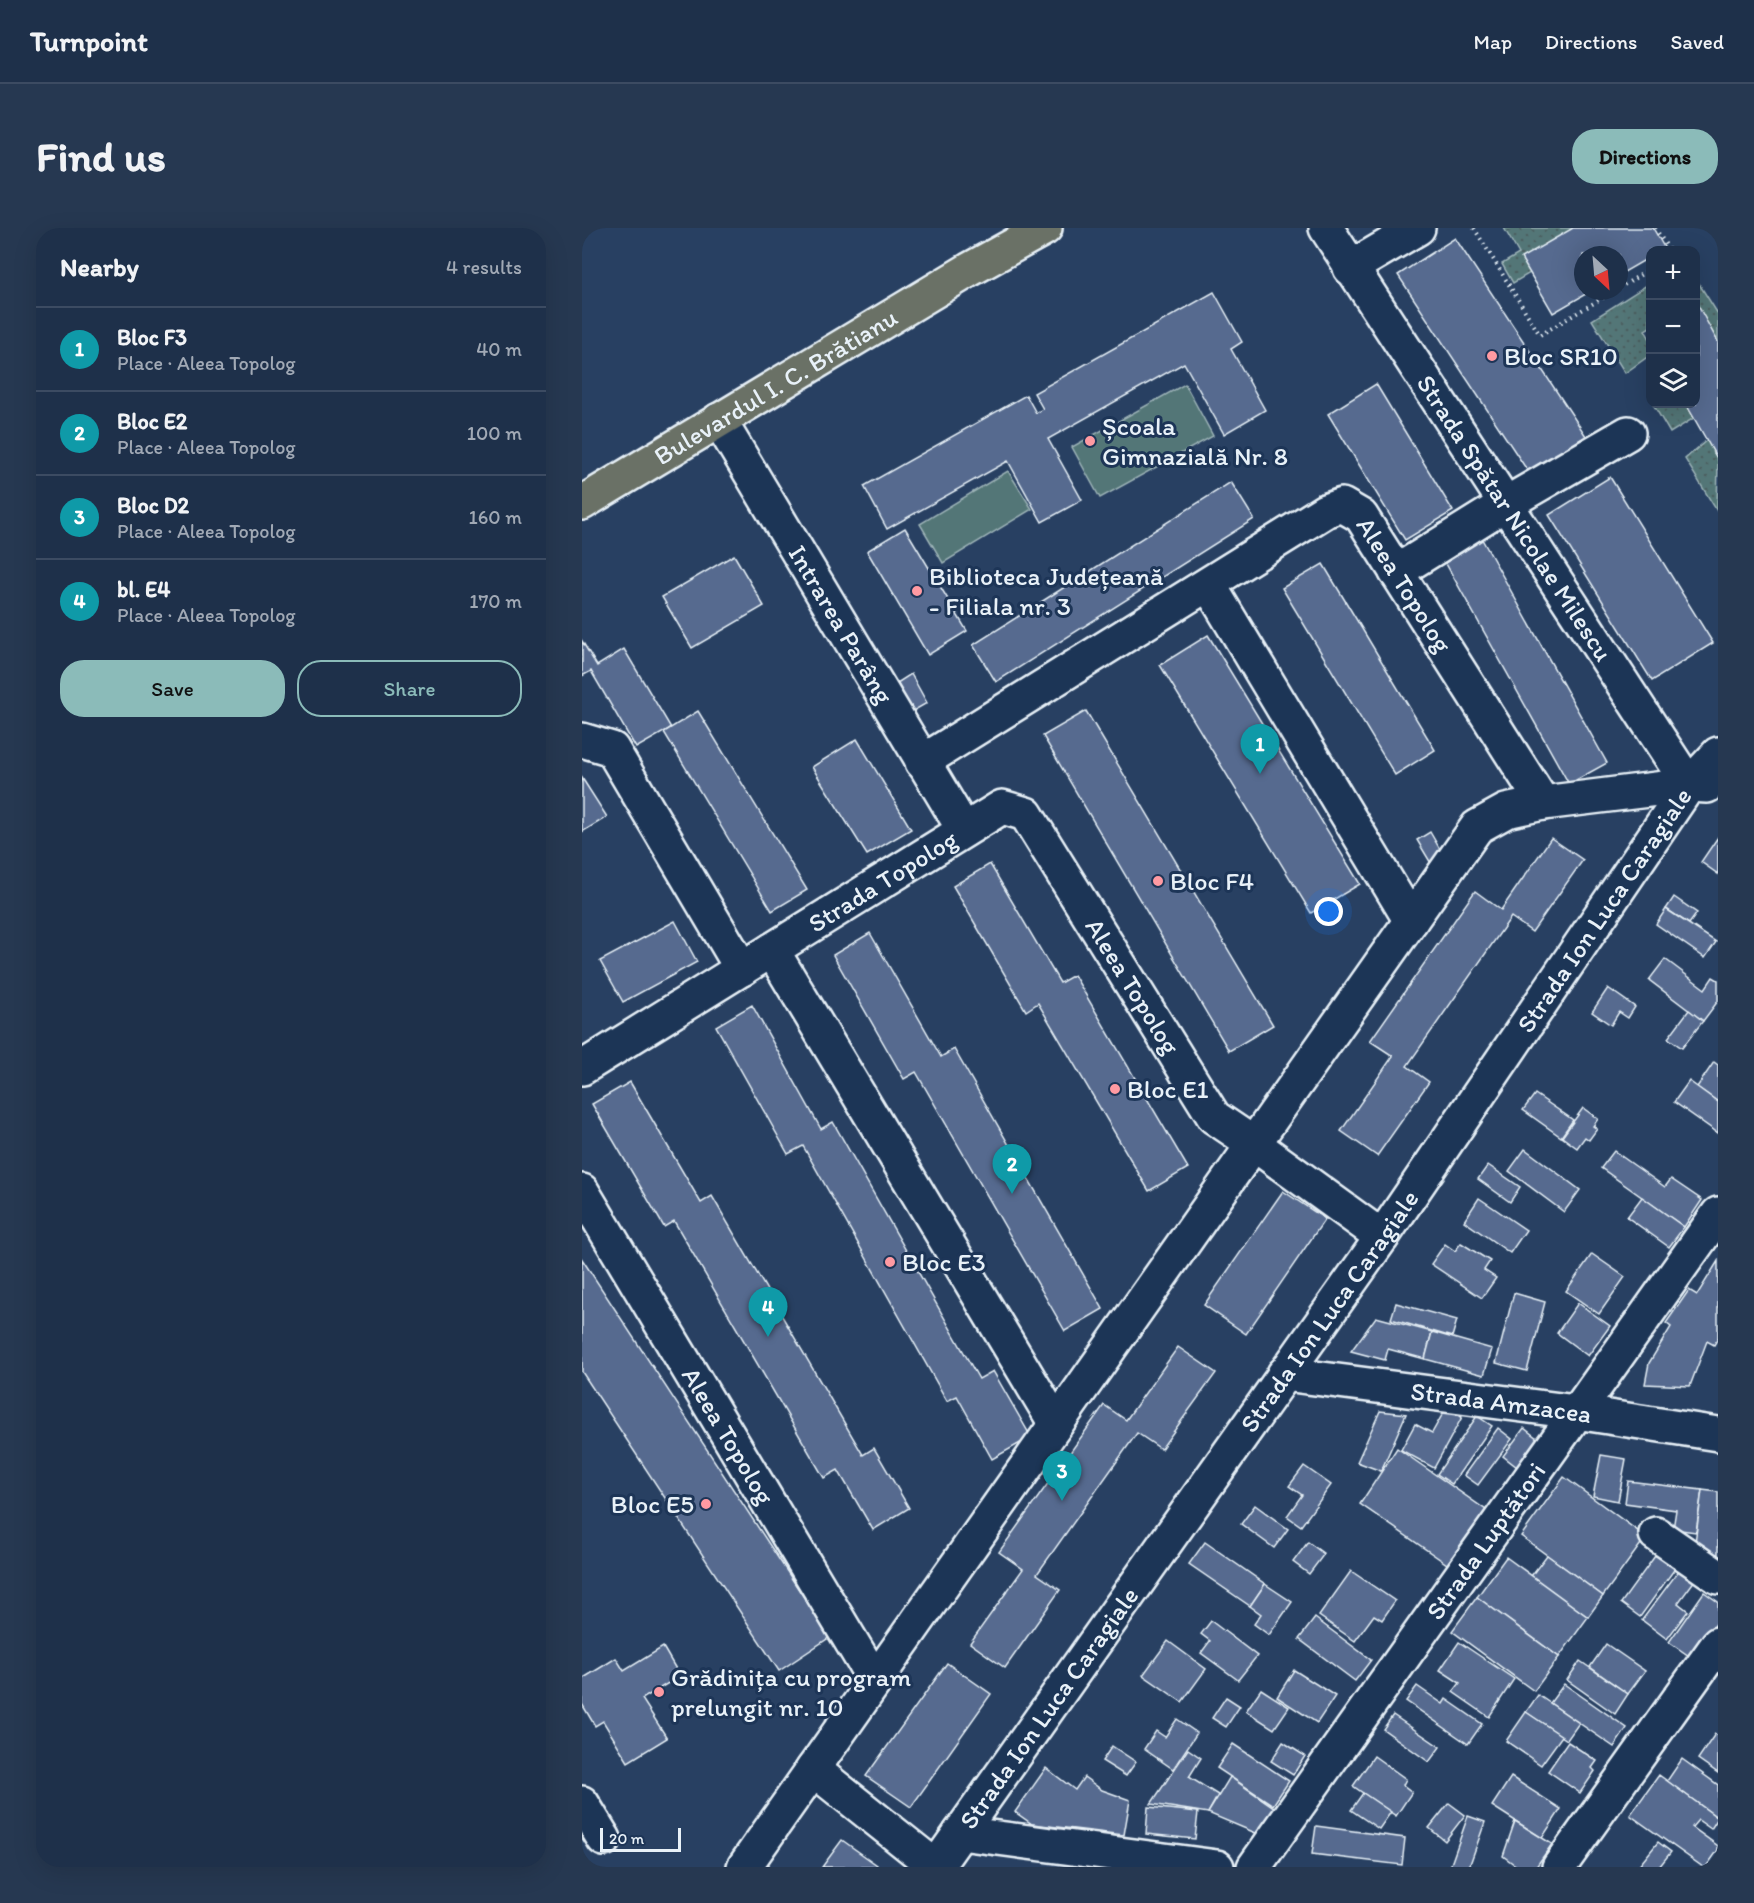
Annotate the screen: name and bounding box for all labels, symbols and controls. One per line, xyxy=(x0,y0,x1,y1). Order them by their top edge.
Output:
text: Turnpoint xyxy=(30,24,148,58)
text: Map xyxy=(1474,29,1512,54)
text: Directions xyxy=(1545,29,1637,54)
text: Saved xyxy=(1670,29,1724,54)
button: Directions xyxy=(1572,129,1718,184)
text: Find us xyxy=(36,131,166,182)
north arrow xyxy=(1574,246,1628,300)
map controls xyxy=(1646,246,1700,408)
button: + xyxy=(1646,246,1700,300)
text: Nearby xyxy=(60,251,139,283)
text: 4 results xyxy=(446,255,522,279)
button: − xyxy=(1646,300,1700,354)
street label: Bulevardul I. C. Brătianu xyxy=(648,301,903,472)
text: Bloc F3 xyxy=(117,324,187,351)
text: 1 xyxy=(75,337,84,361)
text: 40 m xyxy=(476,337,522,361)
place label: Bloc SR10 xyxy=(1504,340,1618,372)
marker: Bloc SR10 xyxy=(1485,349,1499,363)
text: Place · Aleea Topolog xyxy=(117,351,296,375)
button: layers xyxy=(1646,354,1700,408)
street label: Strada Spătar Nicolae Milescu xyxy=(1410,369,1620,667)
text: Bloc E2 xyxy=(117,408,187,435)
place label: Școala Gimnazială Nr. 8 xyxy=(1102,410,1288,472)
text: 2 xyxy=(74,421,85,445)
text: 100 m xyxy=(467,421,522,445)
marker: Școala Gimnazială Nr. 8 xyxy=(1083,434,1097,448)
text: Place · Aleea Topolog xyxy=(117,435,296,459)
text: Bloc D2 xyxy=(117,492,189,519)
text: 3 xyxy=(74,505,85,529)
text: 160 m xyxy=(469,505,522,529)
street label: Aleea Topolog xyxy=(1350,511,1460,659)
text: Place · Aleea Topolog xyxy=(117,519,296,543)
street label: Intrarea Parâng xyxy=(781,539,901,710)
place label: Biblioteca Județeană - Filiala nr. 3 xyxy=(929,560,1164,622)
text: bl. E4 xyxy=(117,576,170,603)
marker: Biblioteca Județeană - Filiala nr. 3 xyxy=(910,584,924,598)
text: 4 xyxy=(73,589,86,613)
text: 170 m xyxy=(469,589,522,613)
text: Place · Aleea Topolog xyxy=(117,603,296,627)
button: Save xyxy=(60,660,285,717)
button: Share xyxy=(297,660,522,717)
pin: 1 xyxy=(1240,724,1280,774)
street label: Strada Ion Luca Caragiale xyxy=(1510,782,1698,1039)
street label: Strada Topolog xyxy=(802,823,964,939)
place label: Bloc F4 xyxy=(1170,865,1255,897)
marker: Bloc F4 xyxy=(1151,874,1165,888)
your location xyxy=(1314,897,1343,926)
street label: Aleea Topolog xyxy=(1078,912,1187,1061)
place label: Bloc E1 xyxy=(1127,1073,1209,1105)
marker: Bloc E1 xyxy=(1108,1082,1122,1096)
pin: 2 xyxy=(992,1144,1032,1194)
street label: Strada Ion Luca Caragiale xyxy=(1233,1184,1425,1438)
place label: Bloc E3 xyxy=(902,1246,986,1278)
marker: Bloc E3 xyxy=(883,1255,897,1269)
pin: 4 xyxy=(748,1288,788,1337)
street label: Aleea Topolog xyxy=(675,1361,782,1511)
street label: Strada Amzacea xyxy=(1409,1375,1594,1430)
pin: 3 xyxy=(1042,1452,1082,1501)
street label: Strada Luptători xyxy=(1419,1456,1552,1626)
place label: Bloc E5 xyxy=(611,1488,694,1520)
marker: Bloc E5 xyxy=(699,1497,713,1511)
street label: Strada Ion Luca Caragiale xyxy=(952,1581,1145,1835)
place label: Grădinița cu program prelungit nr. 10 xyxy=(671,1661,911,1723)
marker: Grădinița cu program prelungit nr. 10 xyxy=(652,1685,666,1699)
scale bar xyxy=(600,1825,681,1852)
text: 20 m xyxy=(609,1829,644,1848)

